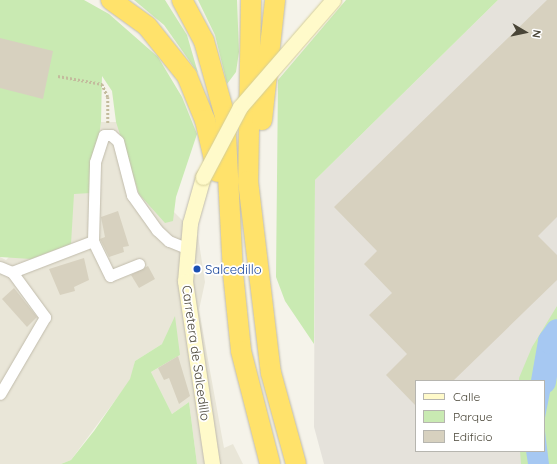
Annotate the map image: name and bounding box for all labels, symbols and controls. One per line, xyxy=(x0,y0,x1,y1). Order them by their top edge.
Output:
north arrow xyxy=(505,12,545,52)
text: N xyxy=(529,29,544,39)
place label: Salcedillo xyxy=(205,261,261,277)
marker: Salcedillo xyxy=(192,264,202,274)
street label: Carretera de Salcedillo xyxy=(179,284,213,422)
legend xyxy=(415,380,545,452)
text: Calle xyxy=(453,389,480,404)
text: Parque xyxy=(453,409,493,424)
text: Edificio xyxy=(453,429,493,444)

